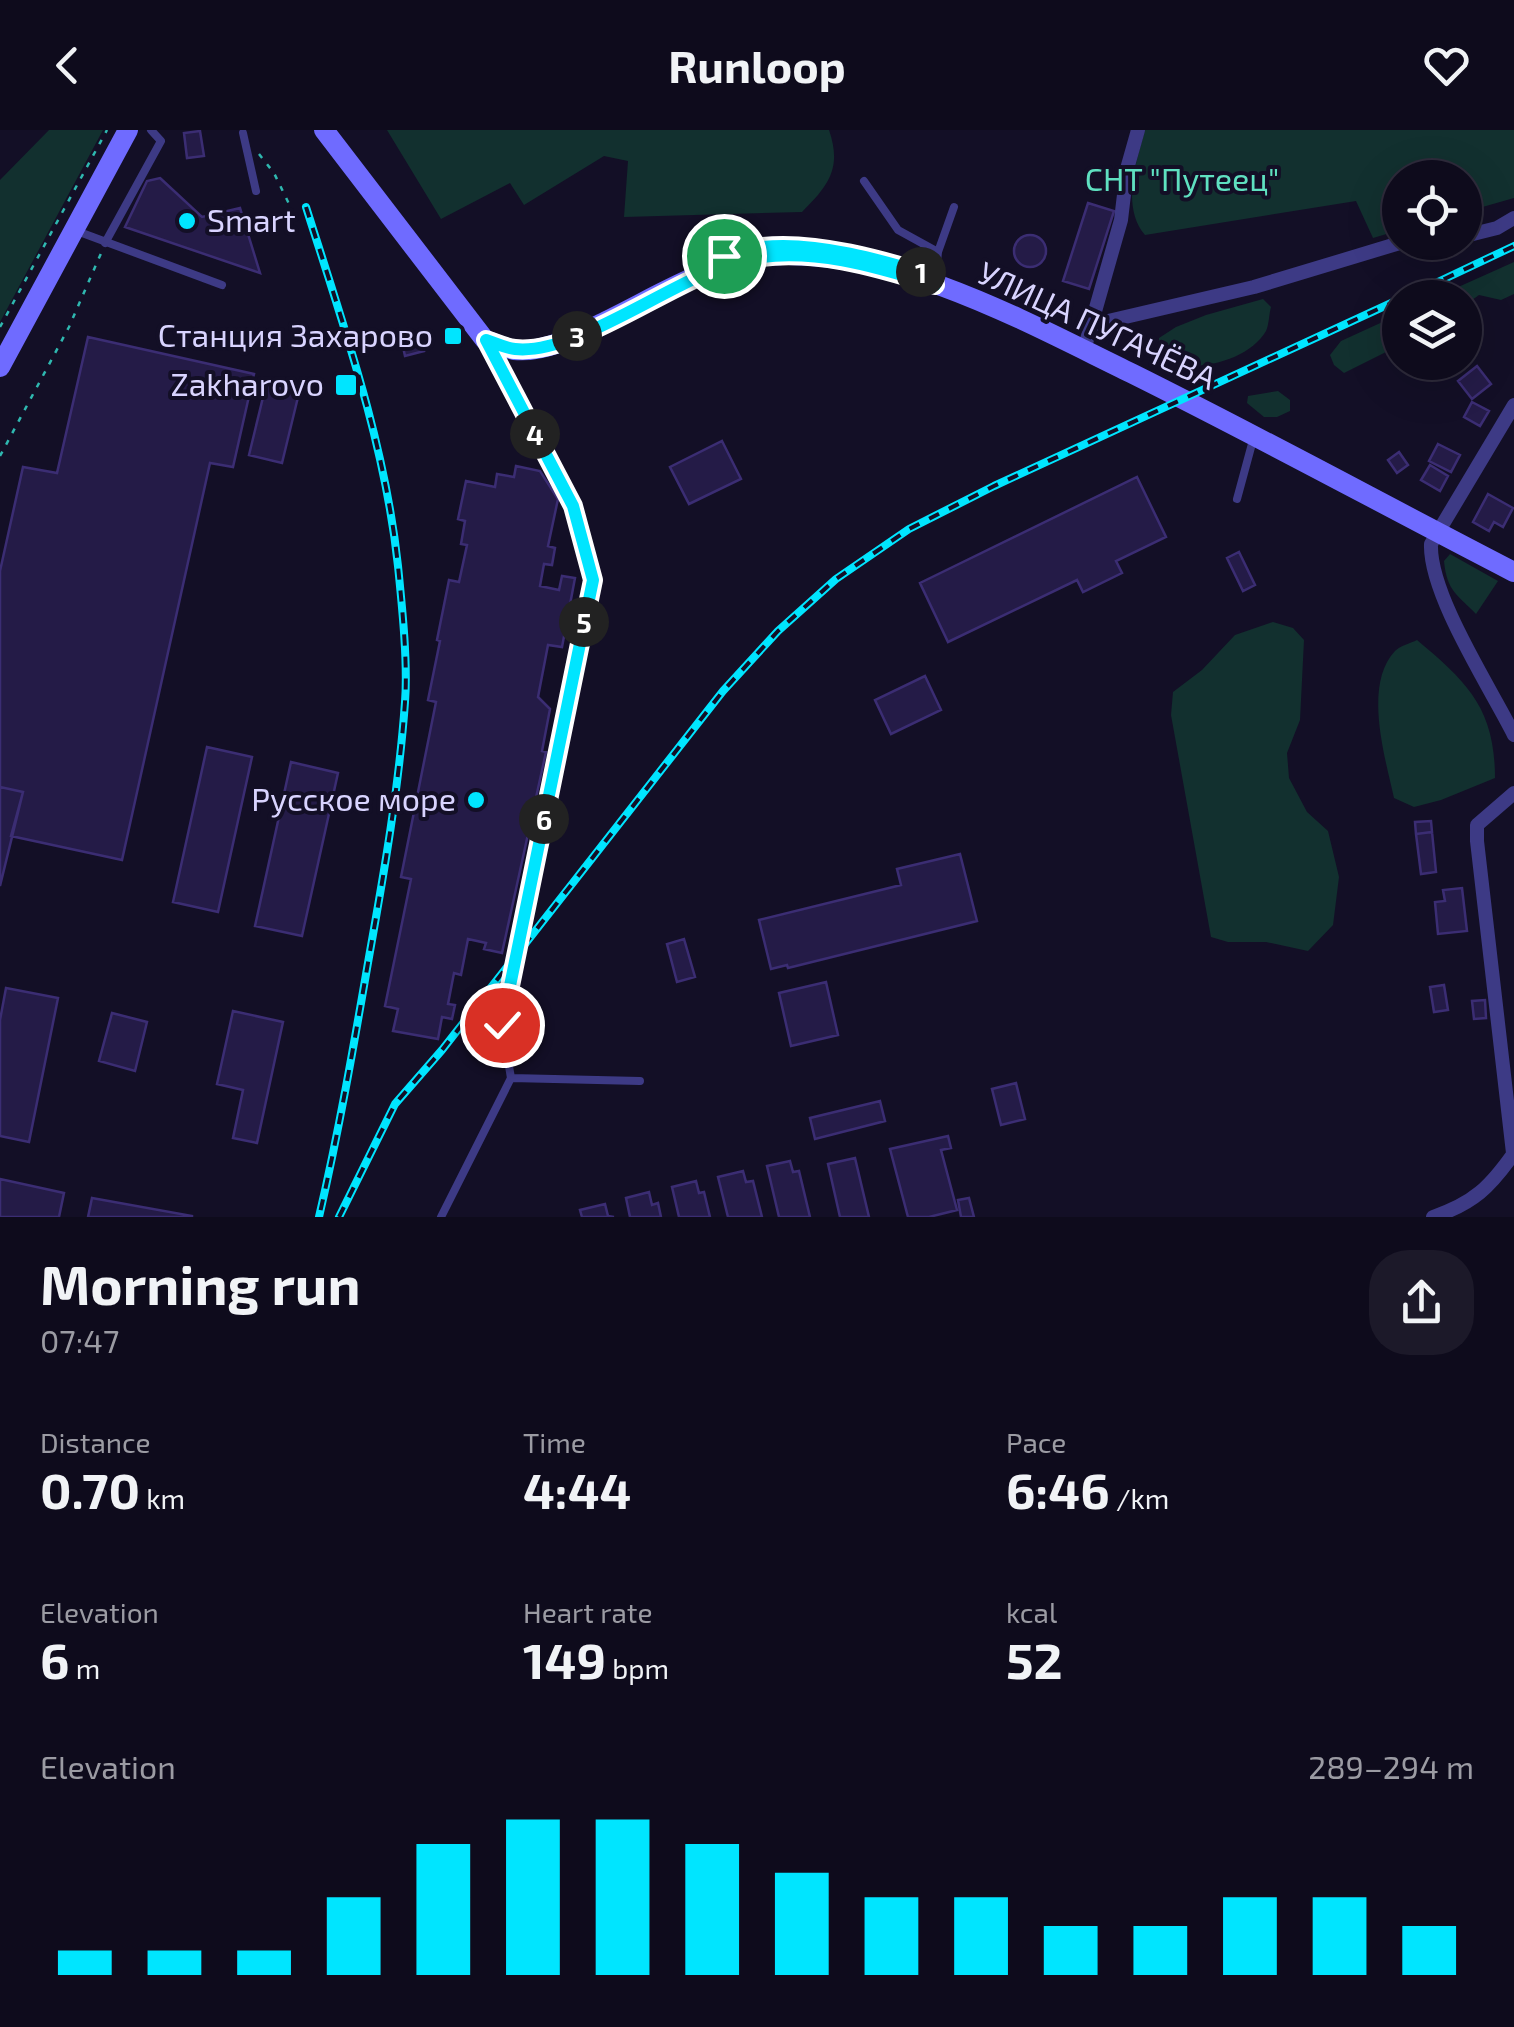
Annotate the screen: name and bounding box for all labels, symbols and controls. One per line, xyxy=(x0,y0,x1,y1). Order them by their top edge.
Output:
icon: back xyxy=(40,38,95,93)
text: Runloop xyxy=(668,38,846,92)
icon: heart xyxy=(1419,38,1474,93)
park label: СНТ "Путеец" xyxy=(1085,159,1279,198)
map controls xyxy=(1382,160,1482,380)
button: locate xyxy=(1382,160,1482,260)
place label: Smart xyxy=(207,200,296,238)
marker: Smart xyxy=(176,210,198,232)
pin xyxy=(682,214,767,299)
icon: arrive xyxy=(697,229,752,284)
pin: 1 xyxy=(896,247,946,297)
street label: УЛИЦА ПУГАЧЁВА xyxy=(973,252,1223,396)
text: 1 xyxy=(915,255,927,289)
button: layers xyxy=(1382,280,1482,380)
pin: 3 xyxy=(552,311,602,361)
place label: Станция Захарово xyxy=(158,315,433,353)
text: 3 xyxy=(569,319,585,353)
marker: Станция Захарово xyxy=(442,325,464,347)
place label: Zakharovo xyxy=(171,364,324,402)
marker: Zakharovo xyxy=(333,372,359,398)
pin: 4 xyxy=(510,409,560,459)
text: 4 xyxy=(526,417,544,451)
pin: 5 xyxy=(559,597,609,647)
text: 5 xyxy=(576,605,592,639)
place label: Русское море xyxy=(251,779,456,818)
marker: Русское море xyxy=(465,789,487,811)
pin: 6 xyxy=(519,794,569,844)
text: 6 xyxy=(536,802,552,836)
pin xyxy=(460,983,545,1068)
icon: check xyxy=(475,998,530,1053)
text: Morning run xyxy=(40,1250,361,1316)
button: share xyxy=(1369,1250,1474,1355)
text: 07:47 xyxy=(40,1321,119,1359)
text: Distance xyxy=(40,1425,151,1459)
text: Time xyxy=(523,1425,586,1459)
text: Pace xyxy=(1006,1425,1066,1459)
text: 0.70 xyxy=(40,1459,140,1519)
text: 4:44 xyxy=(523,1459,631,1519)
text: 6:46 xyxy=(1006,1459,1110,1519)
text: km xyxy=(140,1481,185,1515)
text: /km xyxy=(1110,1481,1169,1515)
text: Elevation xyxy=(40,1595,159,1629)
text: Heart rate xyxy=(523,1595,653,1629)
text: kcal xyxy=(1006,1595,1057,1629)
text: 6 xyxy=(40,1629,70,1689)
text: 149 xyxy=(523,1629,606,1689)
text: 52 xyxy=(1006,1629,1063,1689)
text: m xyxy=(70,1651,100,1685)
text: bpm xyxy=(606,1651,669,1685)
text: Elevation xyxy=(40,1747,176,1785)
text: 289–294 m xyxy=(1308,1747,1474,1785)

